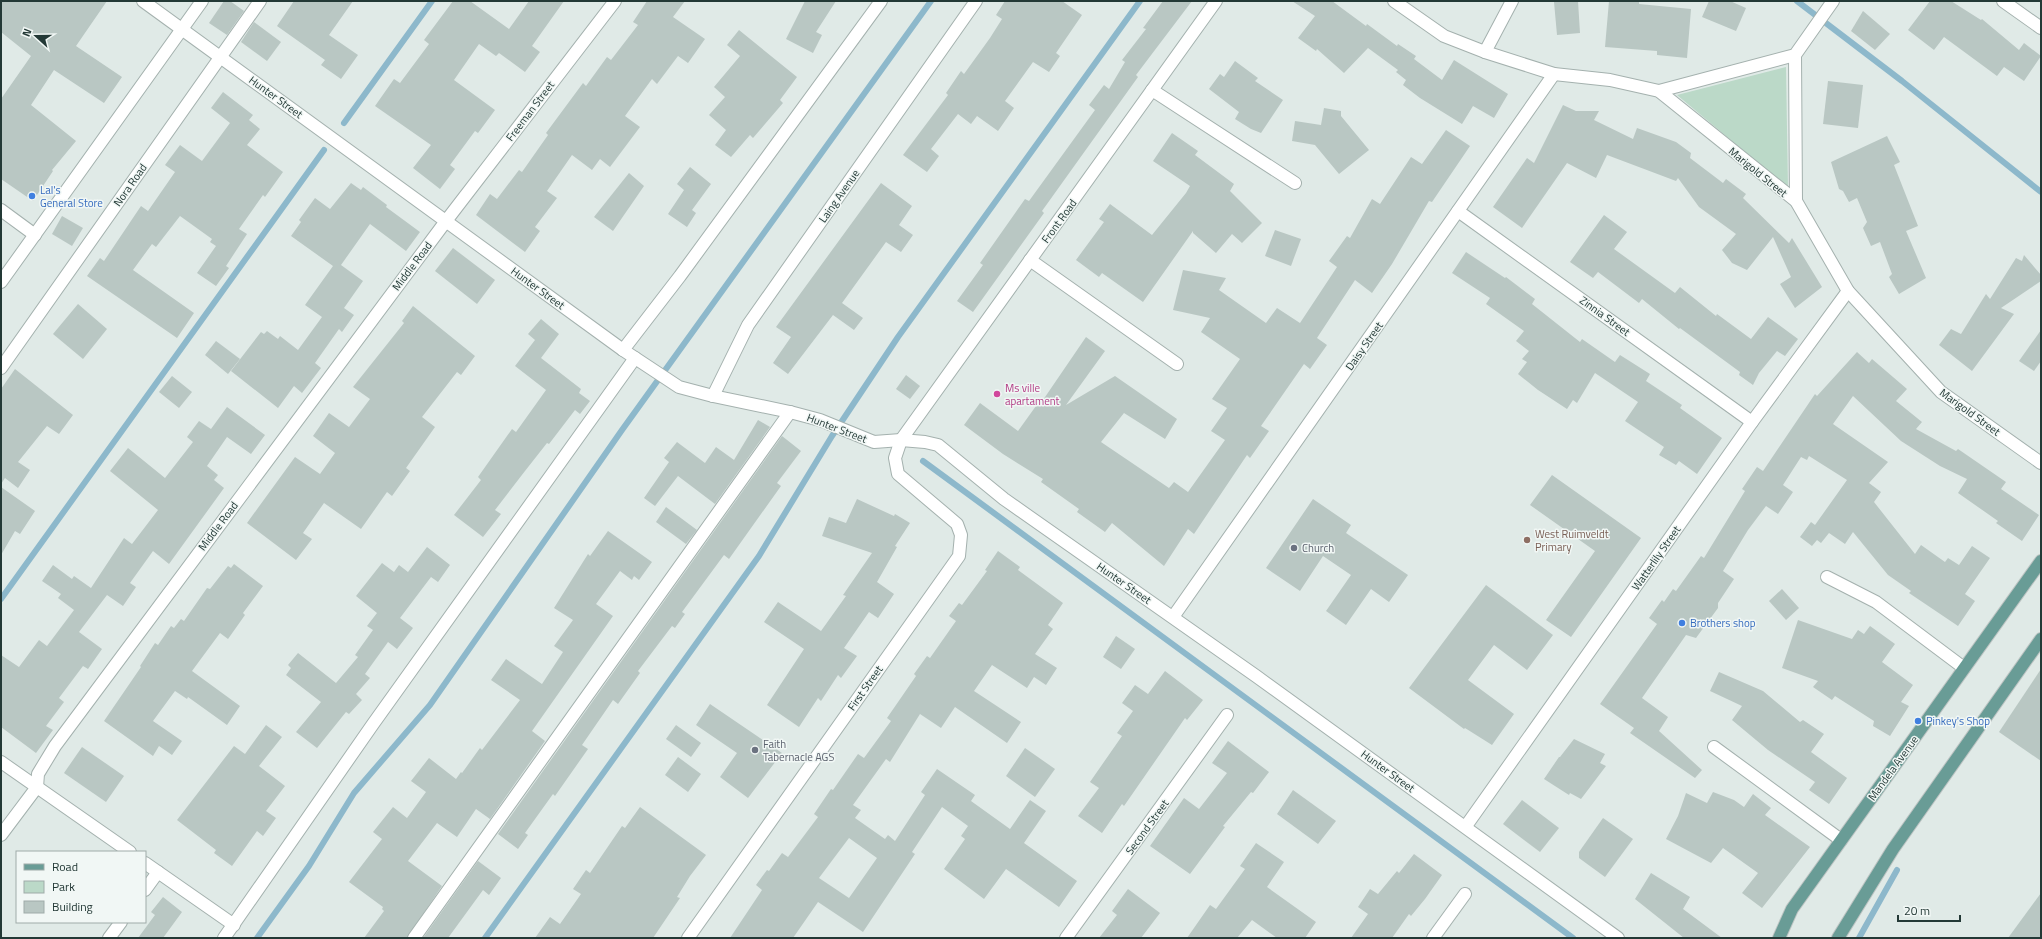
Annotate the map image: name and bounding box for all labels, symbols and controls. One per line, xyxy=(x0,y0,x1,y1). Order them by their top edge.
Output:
north arrow xyxy=(16,16,56,56)
text: N xyxy=(18,26,35,39)
street label: Hunter Street xyxy=(246,72,306,122)
street label: Freeman Street xyxy=(502,77,558,144)
street label: Marigold Street xyxy=(1725,143,1791,201)
street label: Nora Road xyxy=(109,160,151,210)
street label: Laing Avenue xyxy=(815,166,863,226)
place label: Lal's General Store xyxy=(40,182,103,211)
marker: Lal's General Store xyxy=(27,191,37,201)
street label: Front Road xyxy=(1038,196,1081,246)
street label: Middle Road xyxy=(388,238,436,294)
street label: Hunter Street xyxy=(508,263,568,313)
street label: Zinnia Street xyxy=(1577,292,1634,340)
street label: Daisy Street xyxy=(1341,318,1387,374)
place label: Ms ville apartament xyxy=(1005,380,1060,409)
street label: Marigold Street xyxy=(1936,384,2004,440)
marker: Ms ville apartament xyxy=(992,389,1002,399)
street label: Hunter Street xyxy=(805,409,869,447)
street label: Middle Road xyxy=(194,498,242,554)
street label: Watterlily Street xyxy=(1628,522,1684,594)
place label: West Ruimveldt Primary xyxy=(1535,526,1609,555)
marker: West Ruimveldt Primary xyxy=(1522,535,1532,545)
place label: Church xyxy=(1302,540,1334,556)
marker: Church xyxy=(1289,543,1299,553)
street label: Hunter Street xyxy=(1094,558,1155,608)
place label: Brothers shop xyxy=(1690,615,1756,631)
marker: Brothers shop xyxy=(1677,618,1687,628)
street label: First Street xyxy=(844,662,886,714)
place label: Pinkey's Shop xyxy=(1926,713,1990,729)
marker: Pinkey's Shop xyxy=(1913,716,1923,726)
street label: Mandela Avenue xyxy=(1864,732,1922,804)
place label: Faith Tabernacle AGS xyxy=(763,736,834,765)
marker: Faith Tabernacle AGS xyxy=(750,745,760,755)
street label: Hunter Street xyxy=(1358,746,1418,796)
street label: Second Street xyxy=(1122,796,1173,858)
legend xyxy=(16,851,146,923)
text: Road xyxy=(52,857,78,876)
text: Park xyxy=(52,877,75,896)
text: Building xyxy=(52,897,93,916)
scale bar xyxy=(1898,897,1960,923)
text: 20 m xyxy=(1904,901,1930,920)

